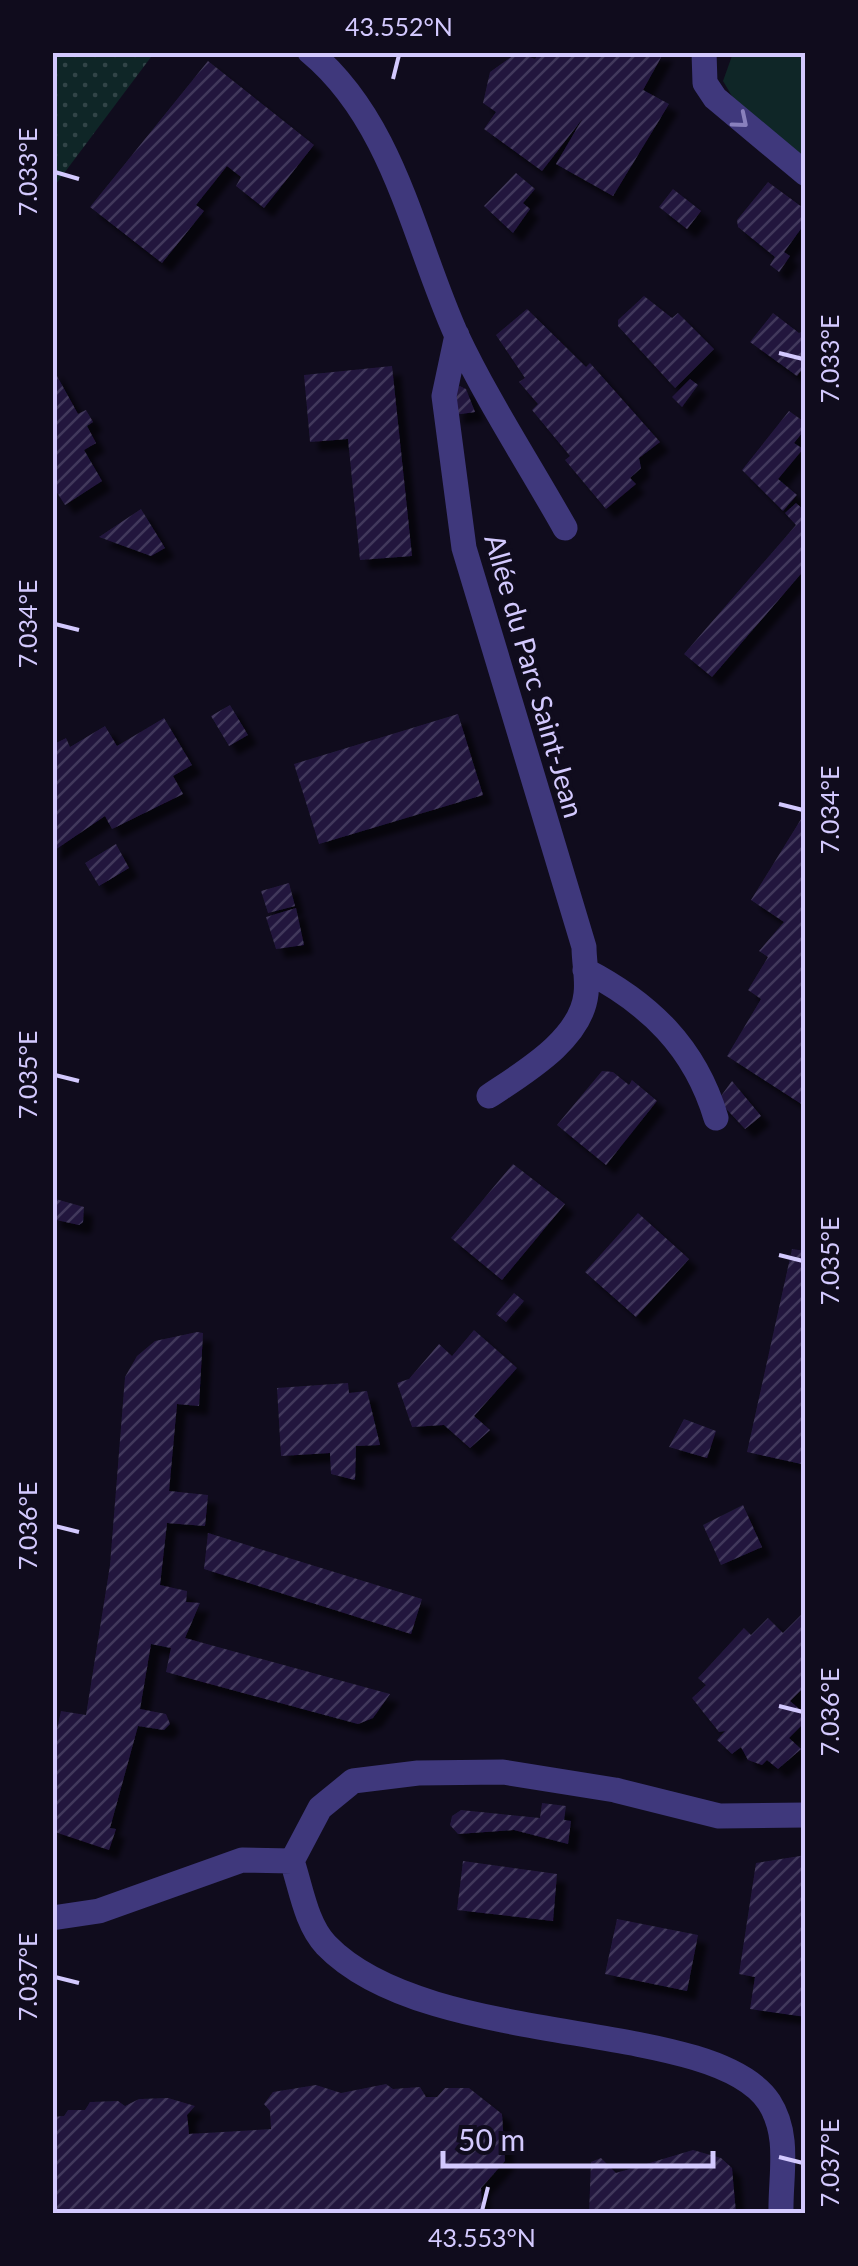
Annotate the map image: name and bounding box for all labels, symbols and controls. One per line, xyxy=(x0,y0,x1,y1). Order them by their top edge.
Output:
text: 43.552°N xyxy=(345,11,453,41)
one-way arrow xyxy=(730,109,748,127)
text: 7.033°E xyxy=(12,128,42,216)
text: 7.033°E xyxy=(814,315,844,403)
street label: Allée du Parc Saint-Jean xyxy=(478,530,592,821)
text: 7.034°E xyxy=(12,580,42,668)
text: 7.034°E xyxy=(814,766,844,854)
text: 7.035°E xyxy=(12,1031,42,1119)
text: 7.035°E xyxy=(814,1217,844,1305)
text: 7.036°E xyxy=(12,1482,42,1570)
text: 7.036°E xyxy=(814,1668,844,1756)
text: 7.037°E xyxy=(12,1933,42,2021)
scale bar xyxy=(443,2106,713,2168)
text: 7.037°E xyxy=(814,2119,844,2207)
text: 50 m xyxy=(458,2121,525,2157)
text: 43.553°N xyxy=(428,2222,536,2252)

